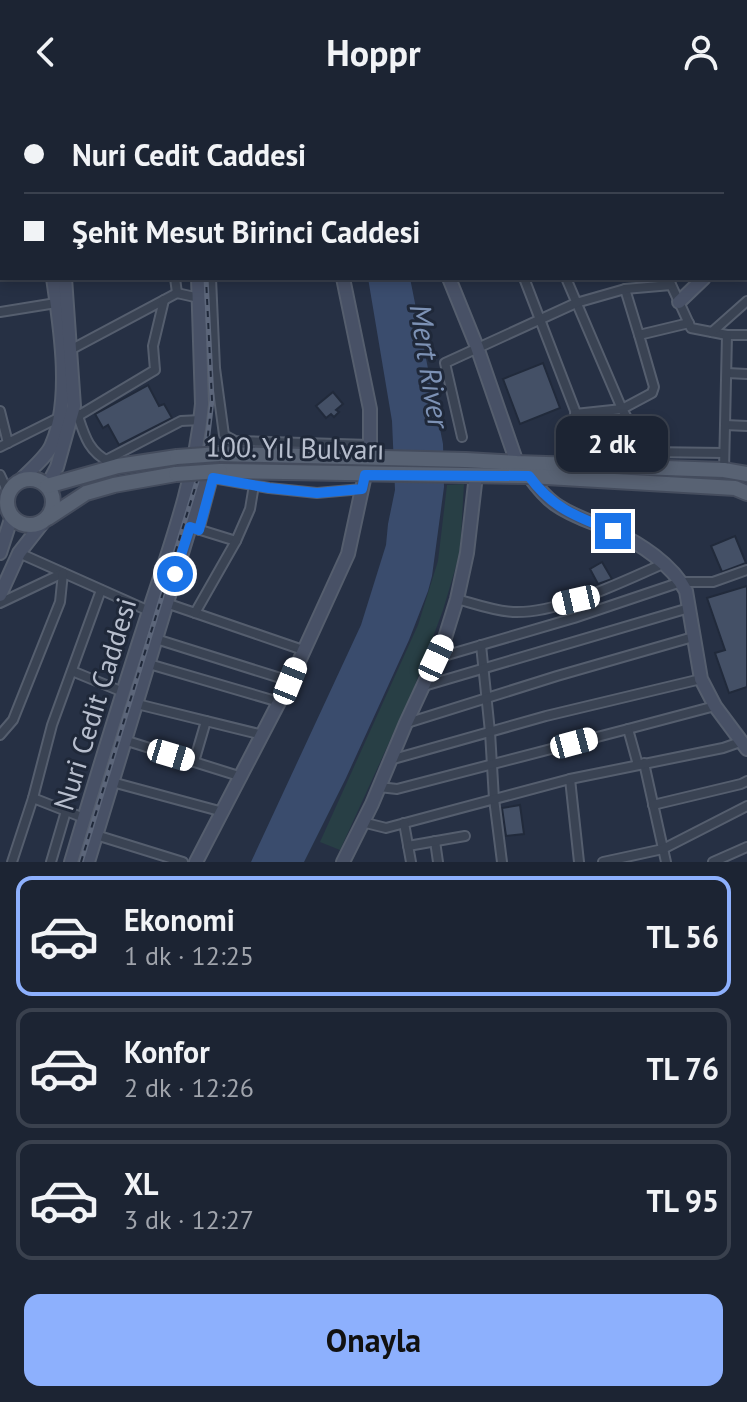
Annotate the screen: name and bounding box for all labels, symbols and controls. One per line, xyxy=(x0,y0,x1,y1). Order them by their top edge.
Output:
text: Hoppr xyxy=(326,29,421,76)
icon: back xyxy=(24,30,68,74)
icon: person xyxy=(679,30,723,74)
text: Nuri Cedit Caddesi xyxy=(72,135,306,174)
text: Şehit Mesut Birinci Caddesi xyxy=(72,212,420,251)
water label: Mert River xyxy=(401,301,460,433)
callout: 2 dk xyxy=(557,415,669,471)
street label: 100. Yıl Bulvarı xyxy=(205,427,385,468)
text: 2 dk xyxy=(588,427,636,460)
route end xyxy=(595,513,631,549)
route start xyxy=(157,556,193,592)
car xyxy=(550,583,602,617)
street label: Nuri Cedit Caddesi xyxy=(45,593,144,815)
car xyxy=(415,631,457,685)
car xyxy=(270,654,310,708)
car xyxy=(548,725,600,761)
car xyxy=(145,737,197,773)
icon: car xyxy=(28,900,100,972)
text: Ekonomi xyxy=(124,900,235,939)
text: TL 56 xyxy=(646,917,719,956)
text: 1 dk · 12:25 xyxy=(124,939,254,972)
icon: car xyxy=(28,1032,100,1104)
text: Konfor xyxy=(124,1032,210,1071)
text: TL 76 xyxy=(646,1049,719,1088)
text: 2 dk · 12:26 xyxy=(124,1071,254,1104)
icon: car xyxy=(28,1164,100,1236)
text: XL xyxy=(124,1164,158,1203)
text: TL 95 xyxy=(646,1181,719,1220)
text: 3 dk · 12:27 xyxy=(124,1203,254,1236)
button: Onayla xyxy=(24,1294,723,1386)

